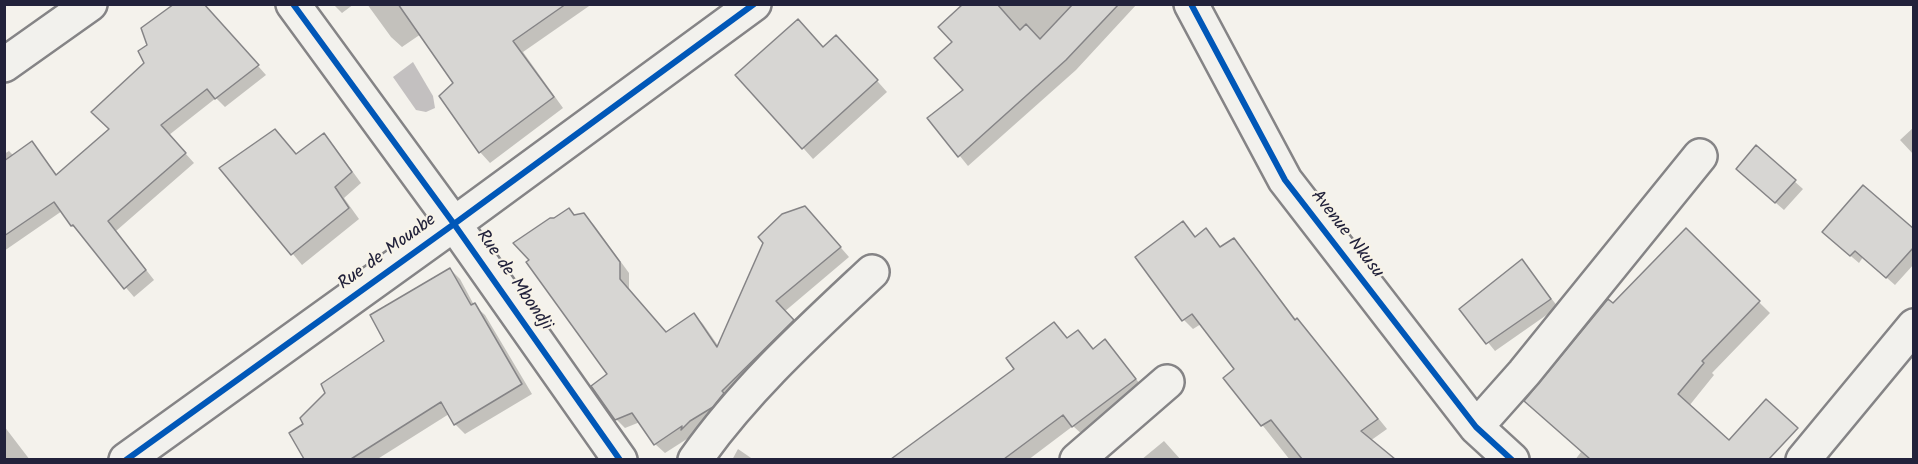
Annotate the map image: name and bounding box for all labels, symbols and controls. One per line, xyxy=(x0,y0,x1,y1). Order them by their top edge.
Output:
street label: Avenue Nkusu xyxy=(1305,187,1387,283)
street label: Rue de Mouabe xyxy=(335,210,441,296)
street label: Rue de Mbondji xyxy=(470,226,556,336)

